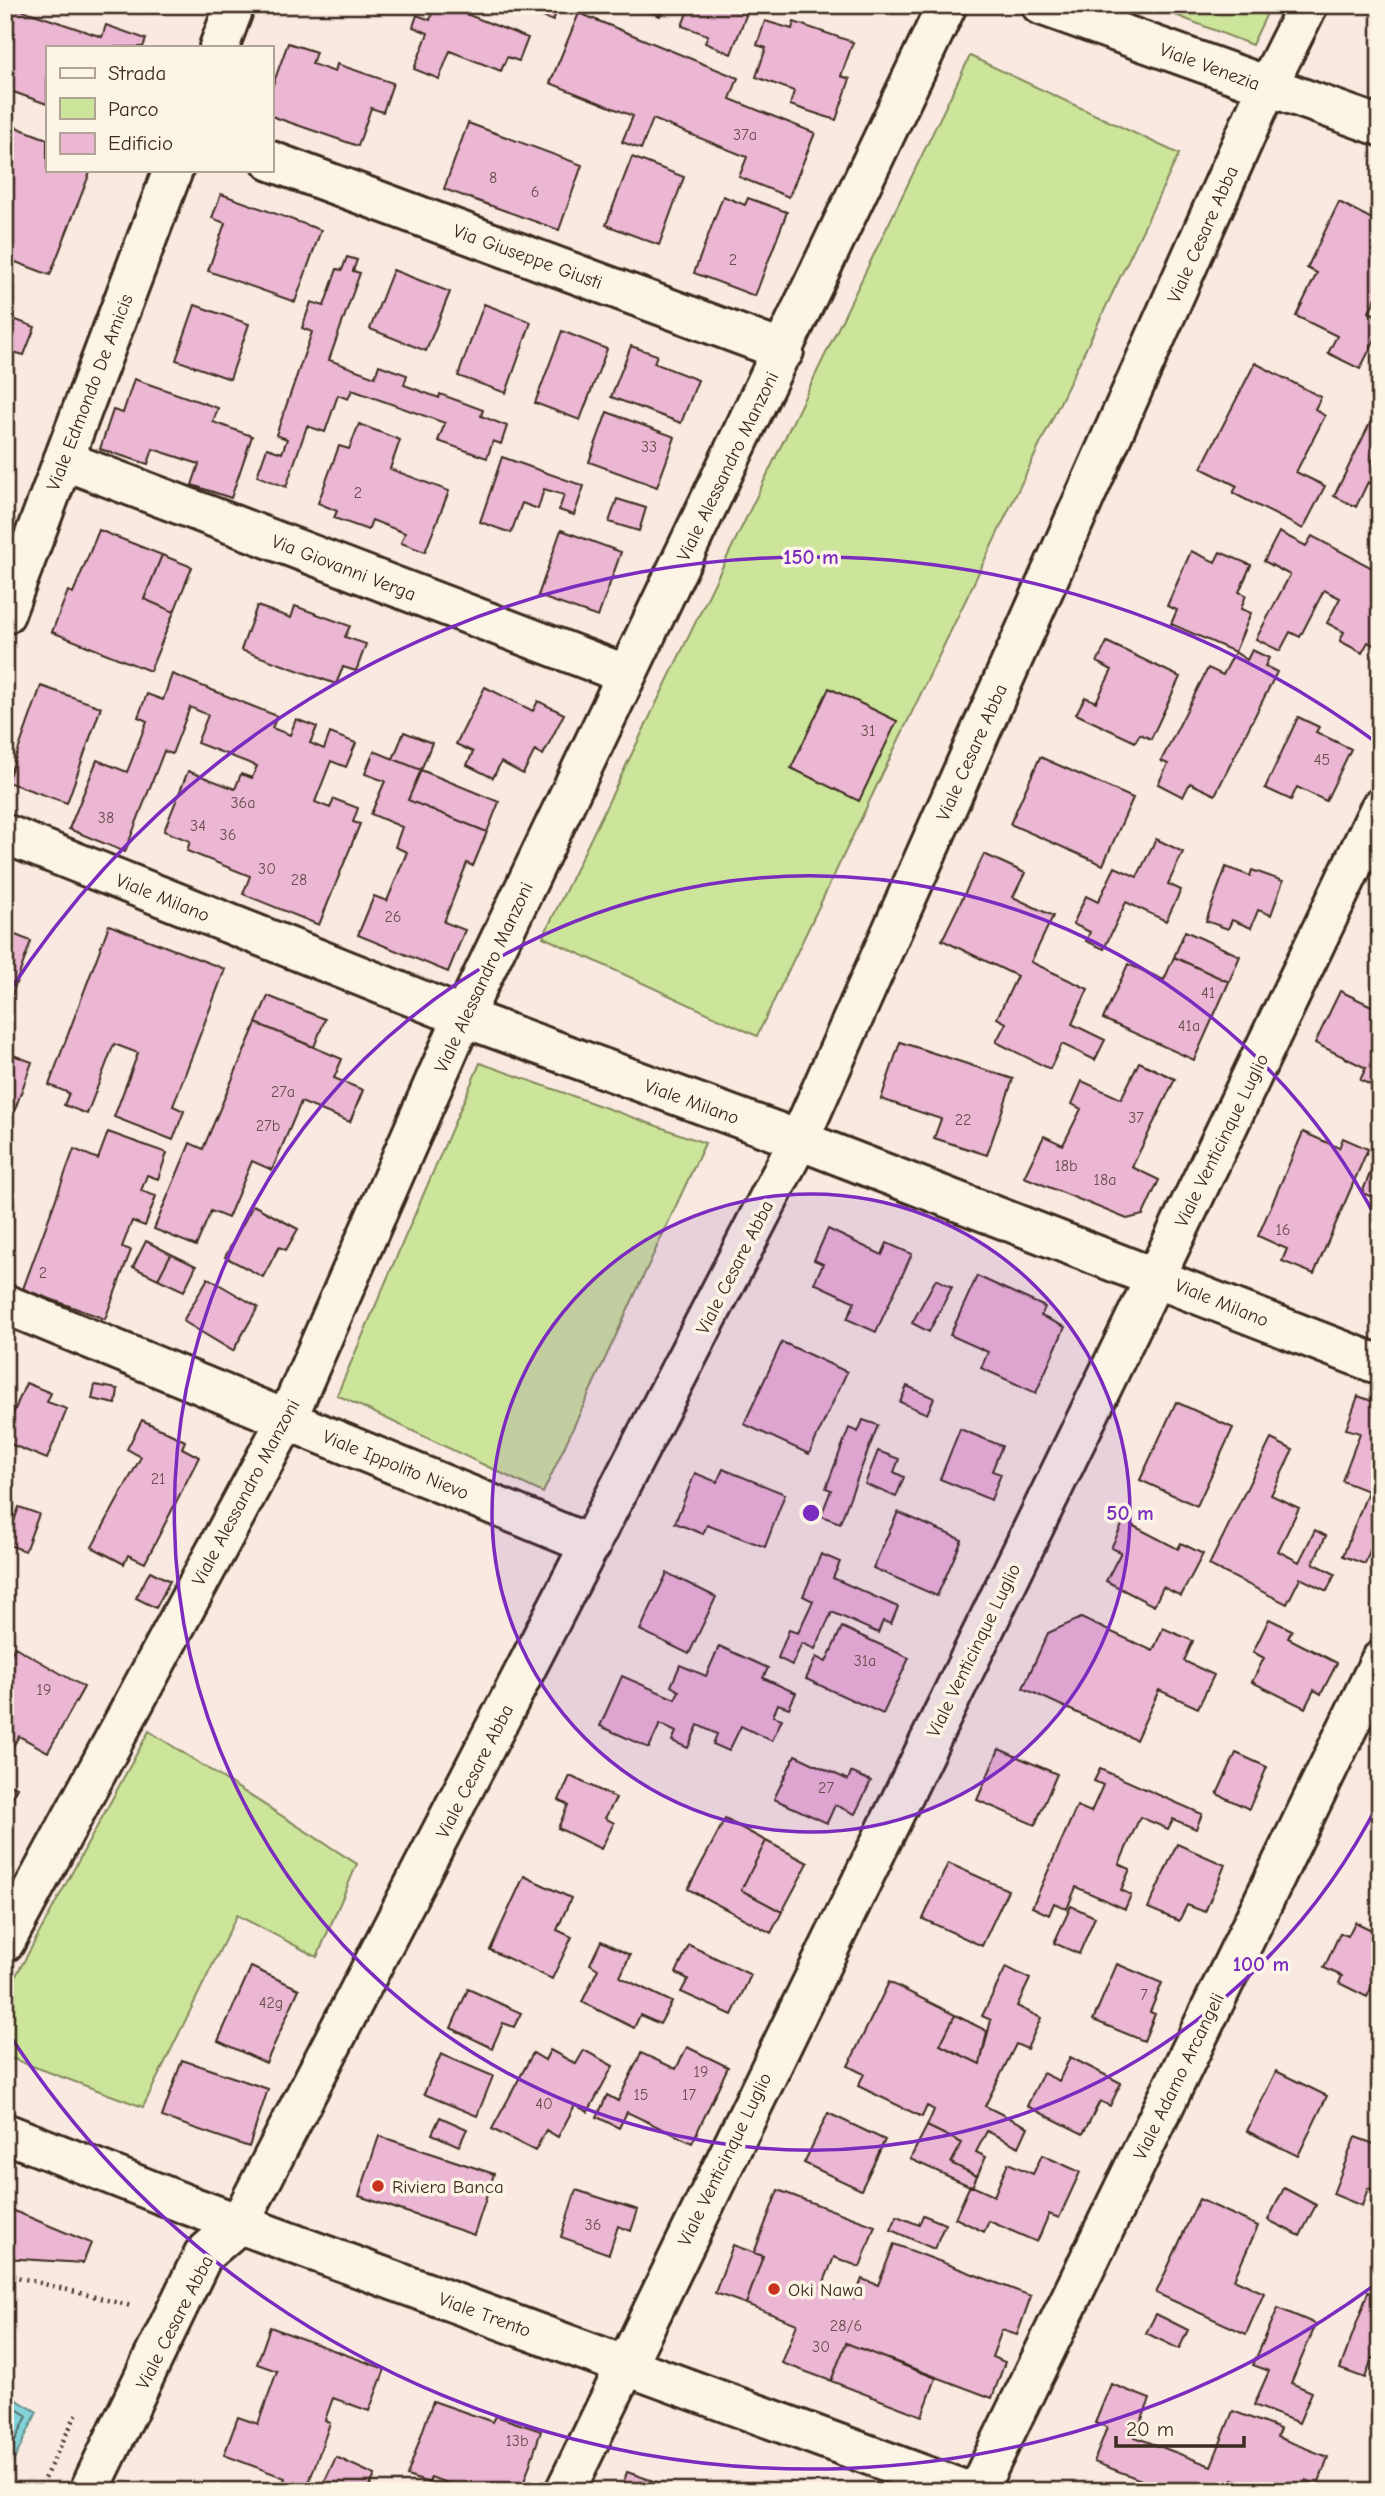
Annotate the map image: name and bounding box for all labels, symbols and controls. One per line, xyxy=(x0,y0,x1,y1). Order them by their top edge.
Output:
street label: Viale Venezia xyxy=(1156,39,1263,95)
legend xyxy=(46,46,273,172)
text: Strada xyxy=(108,61,166,85)
text: Parco xyxy=(108,97,159,121)
house number: 37a xyxy=(733,126,757,144)
text: Edificio xyxy=(108,131,173,155)
street label: Viale Cesare Abba xyxy=(1163,163,1243,306)
house number: 8 xyxy=(489,169,497,187)
house number: 6 xyxy=(531,183,539,201)
street label: Via Giuseppe Giusti xyxy=(450,220,605,294)
house number: 2 xyxy=(729,251,737,269)
street label: Viale Edmondo De Amicis xyxy=(42,291,138,494)
street label: Viale Alessandro Manzoni xyxy=(672,368,783,565)
house number: 33 xyxy=(641,438,657,456)
house number: 2 xyxy=(354,484,362,502)
street label: Via Giovanni Verga xyxy=(268,530,419,606)
text: 150 m xyxy=(783,545,839,569)
street label: Viale Cesare Abba xyxy=(932,681,1012,824)
house number: 31 xyxy=(861,722,875,740)
house number: 45 xyxy=(1314,751,1330,769)
house number: 36a xyxy=(230,794,256,812)
house number: 38 xyxy=(98,809,114,827)
house number: 34 xyxy=(190,817,206,835)
house number: 36 xyxy=(220,826,236,844)
house number: 30 xyxy=(258,860,276,878)
street label: Viale Milano xyxy=(113,869,213,927)
house number: 28 xyxy=(291,871,307,889)
street label: Viale Alessandro Manzoni xyxy=(430,879,538,1076)
house number: 26 xyxy=(384,908,402,926)
house number: 41 xyxy=(1201,984,1215,1002)
house number: 41a xyxy=(1178,1017,1200,1035)
street label: Viale Venticinque Luglio xyxy=(1170,1050,1273,1231)
street label: Viale Milano xyxy=(641,1075,742,1129)
house number: 27a xyxy=(271,1083,295,1101)
house number: 37 xyxy=(1128,1109,1144,1127)
house number: 22 xyxy=(955,1111,971,1129)
house number: 27b xyxy=(256,1117,280,1135)
house number: 18b xyxy=(1054,1157,1078,1175)
house number: 18a xyxy=(1094,1171,1116,1189)
street label: Viale Cesare Abba xyxy=(692,1197,778,1338)
house number: 16 xyxy=(1275,1221,1291,1239)
house number: 2 xyxy=(39,1264,47,1282)
street label: Viale Milano xyxy=(1172,1274,1272,1332)
street label: Viale Alessandro Manzoni xyxy=(187,1396,304,1589)
street label: Viale Ippolito Nievo xyxy=(319,1426,472,1504)
house number: 21 xyxy=(151,1470,165,1488)
centre of rings xyxy=(799,1501,823,1525)
text: 50 m xyxy=(1106,1501,1154,1525)
street label: Viale Venticinque Luglio xyxy=(922,1560,1025,1741)
house number: 31a xyxy=(854,1652,876,1670)
house number: 19 xyxy=(37,1681,51,1699)
street label: Viale Cesare Abba xyxy=(432,1701,518,1842)
house number: 27 xyxy=(818,1779,834,1797)
text: 100 m xyxy=(1233,1952,1289,1976)
house number: 7 xyxy=(1140,1986,1148,2004)
street label: Viale Adamo Arcangeli xyxy=(1129,1989,1229,2163)
house number: 42g xyxy=(259,1994,283,2012)
house number: 19 xyxy=(694,2063,708,2081)
street label: Viale Venticinque Luglio xyxy=(673,2069,776,2250)
house number: 15 xyxy=(633,2086,649,2104)
house number: 17 xyxy=(682,2086,696,2104)
house number: 40 xyxy=(535,2095,553,2113)
place label: Riviera Banca xyxy=(392,2176,504,2198)
marker: Riviera Banca xyxy=(370,2178,386,2194)
house number: 36 xyxy=(585,2216,601,2234)
street label: Viale Cesare Abba xyxy=(132,2252,218,2393)
place label: Oki Nawa xyxy=(788,2279,863,2301)
marker: Oki Nawa xyxy=(766,2281,782,2297)
street label: Viale Trento xyxy=(436,2288,534,2342)
house number: 28/6 xyxy=(830,2317,862,2335)
house number: 30 xyxy=(812,2338,830,2356)
scale bar xyxy=(1116,2405,1243,2449)
text: 20 m xyxy=(1126,2417,1174,2441)
house number: 13b xyxy=(506,2432,529,2450)

